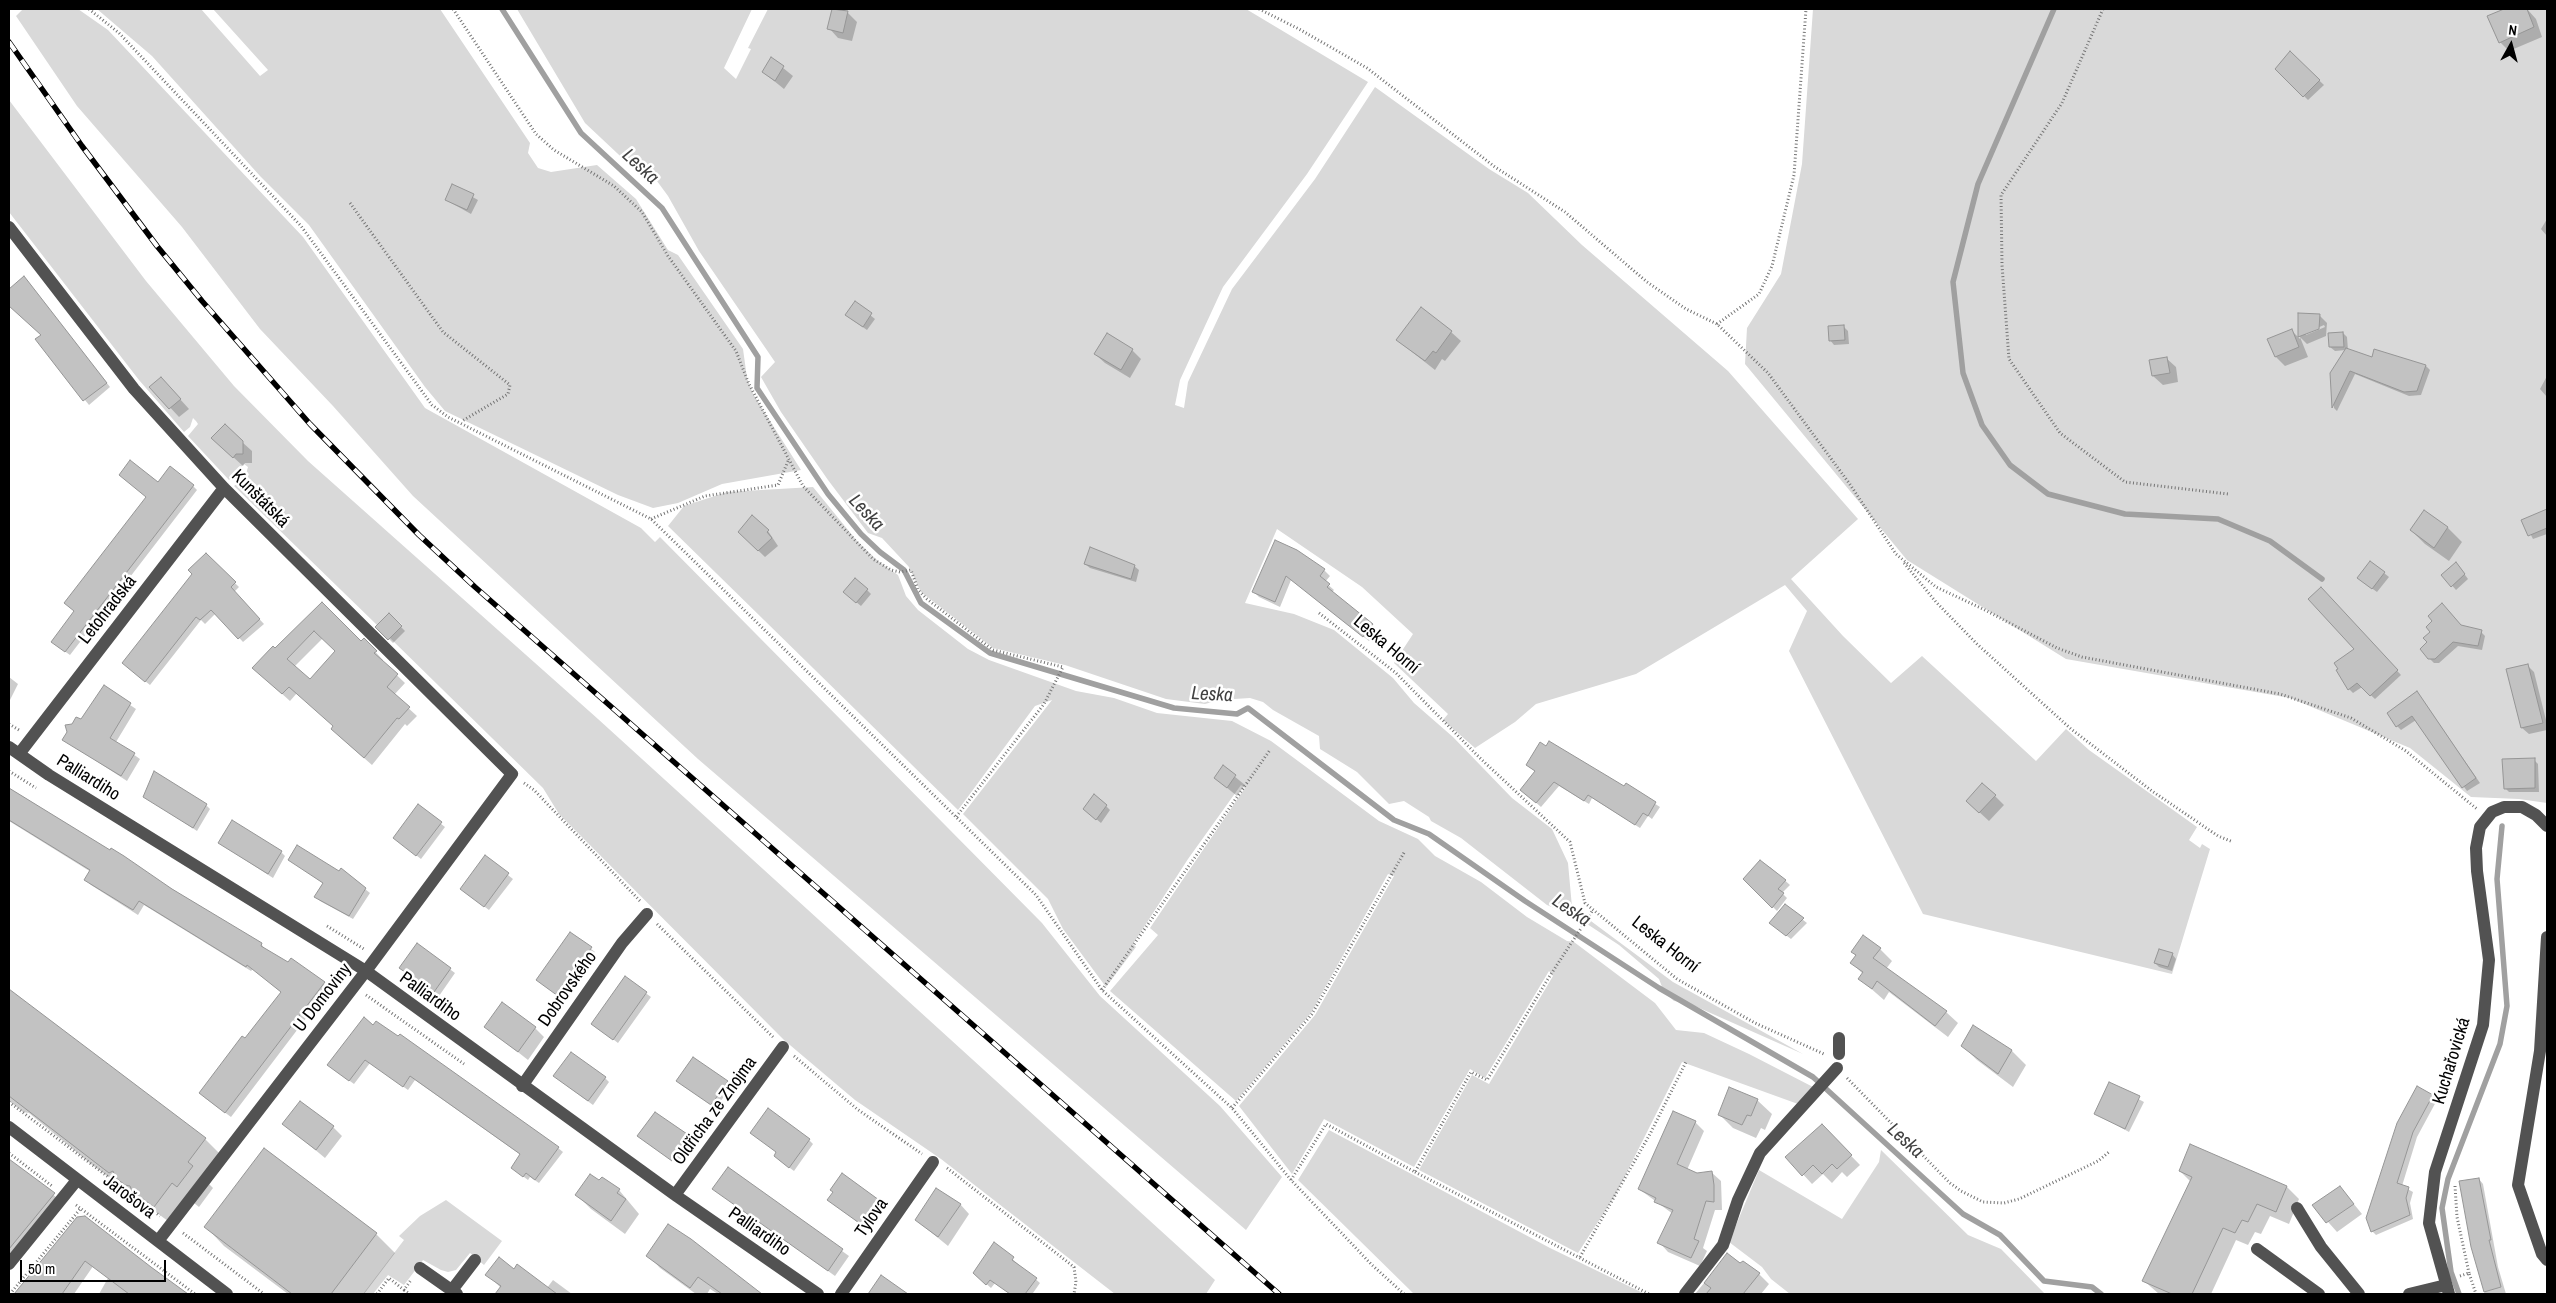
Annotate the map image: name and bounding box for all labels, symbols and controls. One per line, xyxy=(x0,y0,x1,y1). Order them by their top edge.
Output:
north arrow xyxy=(2486,20,2536,70)
text: N xyxy=(2508,21,2518,40)
water label: Leska xyxy=(617,144,663,190)
street label: Kunštátská xyxy=(227,466,293,532)
water label: Leska xyxy=(843,490,889,536)
street label: Letohradská xyxy=(74,571,142,649)
street label: Leska Horní xyxy=(1349,611,1423,679)
water label: Leska xyxy=(1191,683,1233,707)
street label: Palliardiho xyxy=(52,750,124,806)
water label: Leska xyxy=(1547,890,1595,932)
street label: Leska Horní xyxy=(1627,912,1703,978)
street label: Dobrovského xyxy=(534,947,602,1031)
street label: U Domoviny xyxy=(289,959,357,1037)
street label: Palliardiho xyxy=(395,968,465,1026)
street label: Kuchařovická xyxy=(2429,1015,2475,1107)
street label: Oldřicha ze Znojma xyxy=(668,1053,762,1169)
water label: Leska xyxy=(1882,1119,1928,1163)
street label: Jarošova xyxy=(99,1170,159,1224)
street label: Tylova xyxy=(851,1194,893,1242)
street label: Palliardiho xyxy=(724,1203,794,1261)
scale bar xyxy=(22,1250,169,1282)
text: 50 m xyxy=(28,1258,55,1279)

